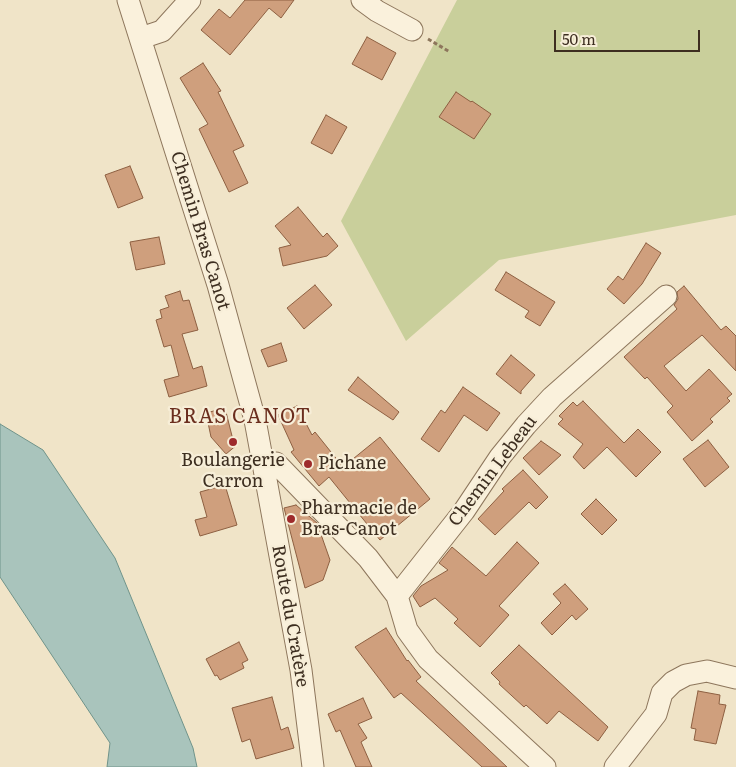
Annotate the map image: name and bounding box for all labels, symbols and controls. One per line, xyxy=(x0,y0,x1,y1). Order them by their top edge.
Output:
scale bar xyxy=(556,20,702,52)
text: 50 m xyxy=(562,27,596,50)
street label: Chemin Bras Canot xyxy=(166,149,234,313)
district label: BRAS CANOT xyxy=(168,405,312,429)
street label: Chemin Lebeau xyxy=(444,411,542,531)
marker: Boulangerie Carron xyxy=(227,436,239,448)
place label: Boulangerie Carron xyxy=(181,450,285,492)
place label: Pichane xyxy=(318,453,386,475)
marker: Pichane xyxy=(302,458,314,470)
place label: Pharmacie de Bras-Canot xyxy=(301,498,417,540)
marker: Pharmacie de Bras-Canot xyxy=(285,513,297,525)
street label: Route du Cratère xyxy=(267,543,313,689)

